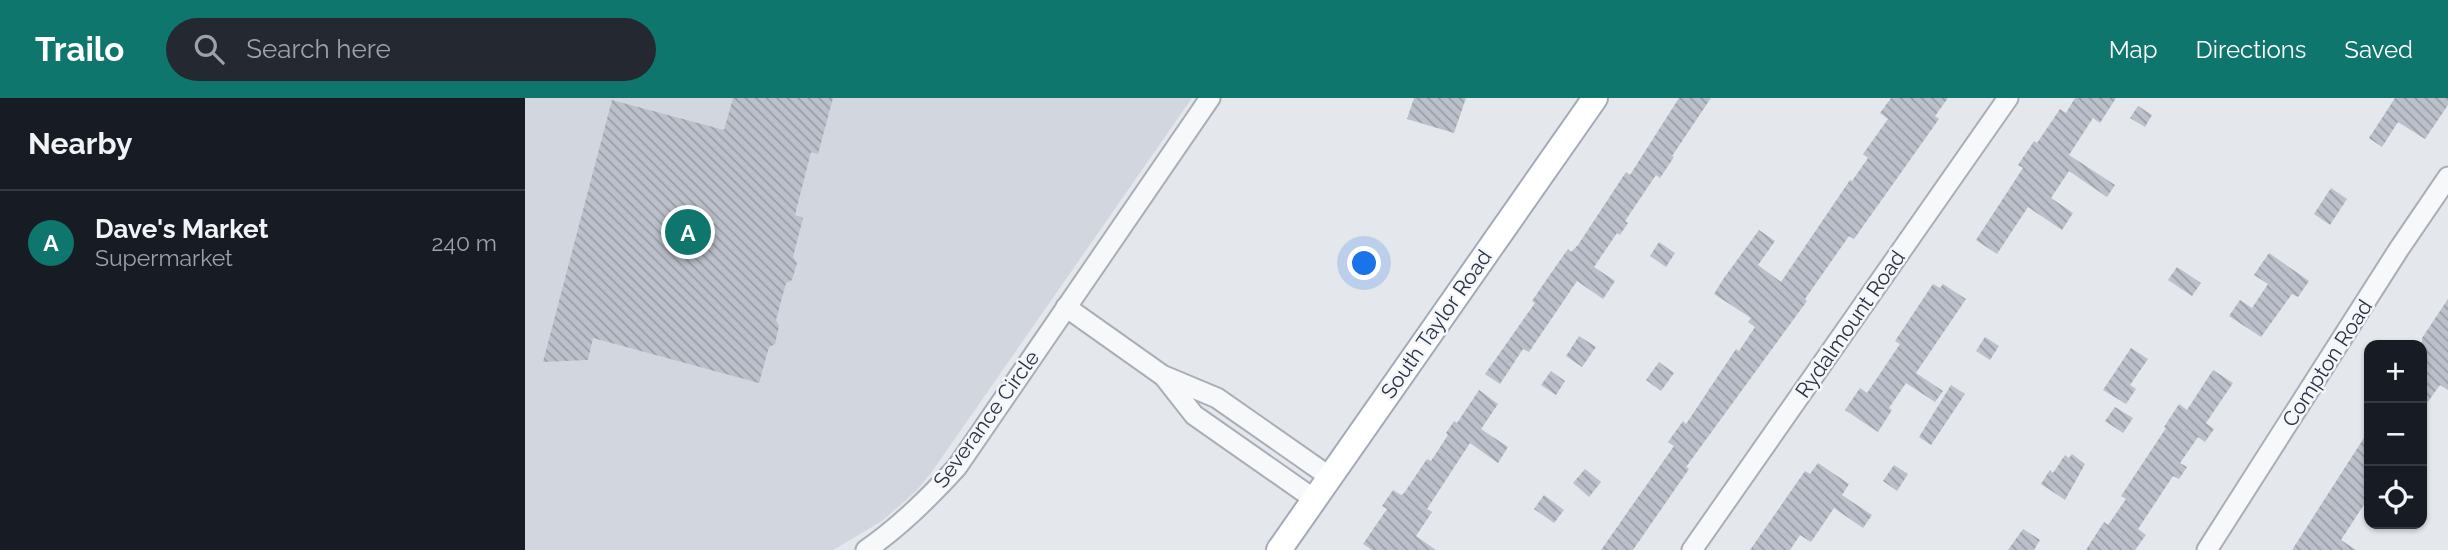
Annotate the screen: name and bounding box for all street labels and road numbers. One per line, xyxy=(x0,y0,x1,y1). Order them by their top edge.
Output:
street label: South Taylor Road xyxy=(1375,245,1497,403)
street label: Rydalmount Road xyxy=(1790,246,1910,402)
street label: Compton Road xyxy=(2277,295,2377,431)
street label: Severance Circle xyxy=(928,345,1044,493)

